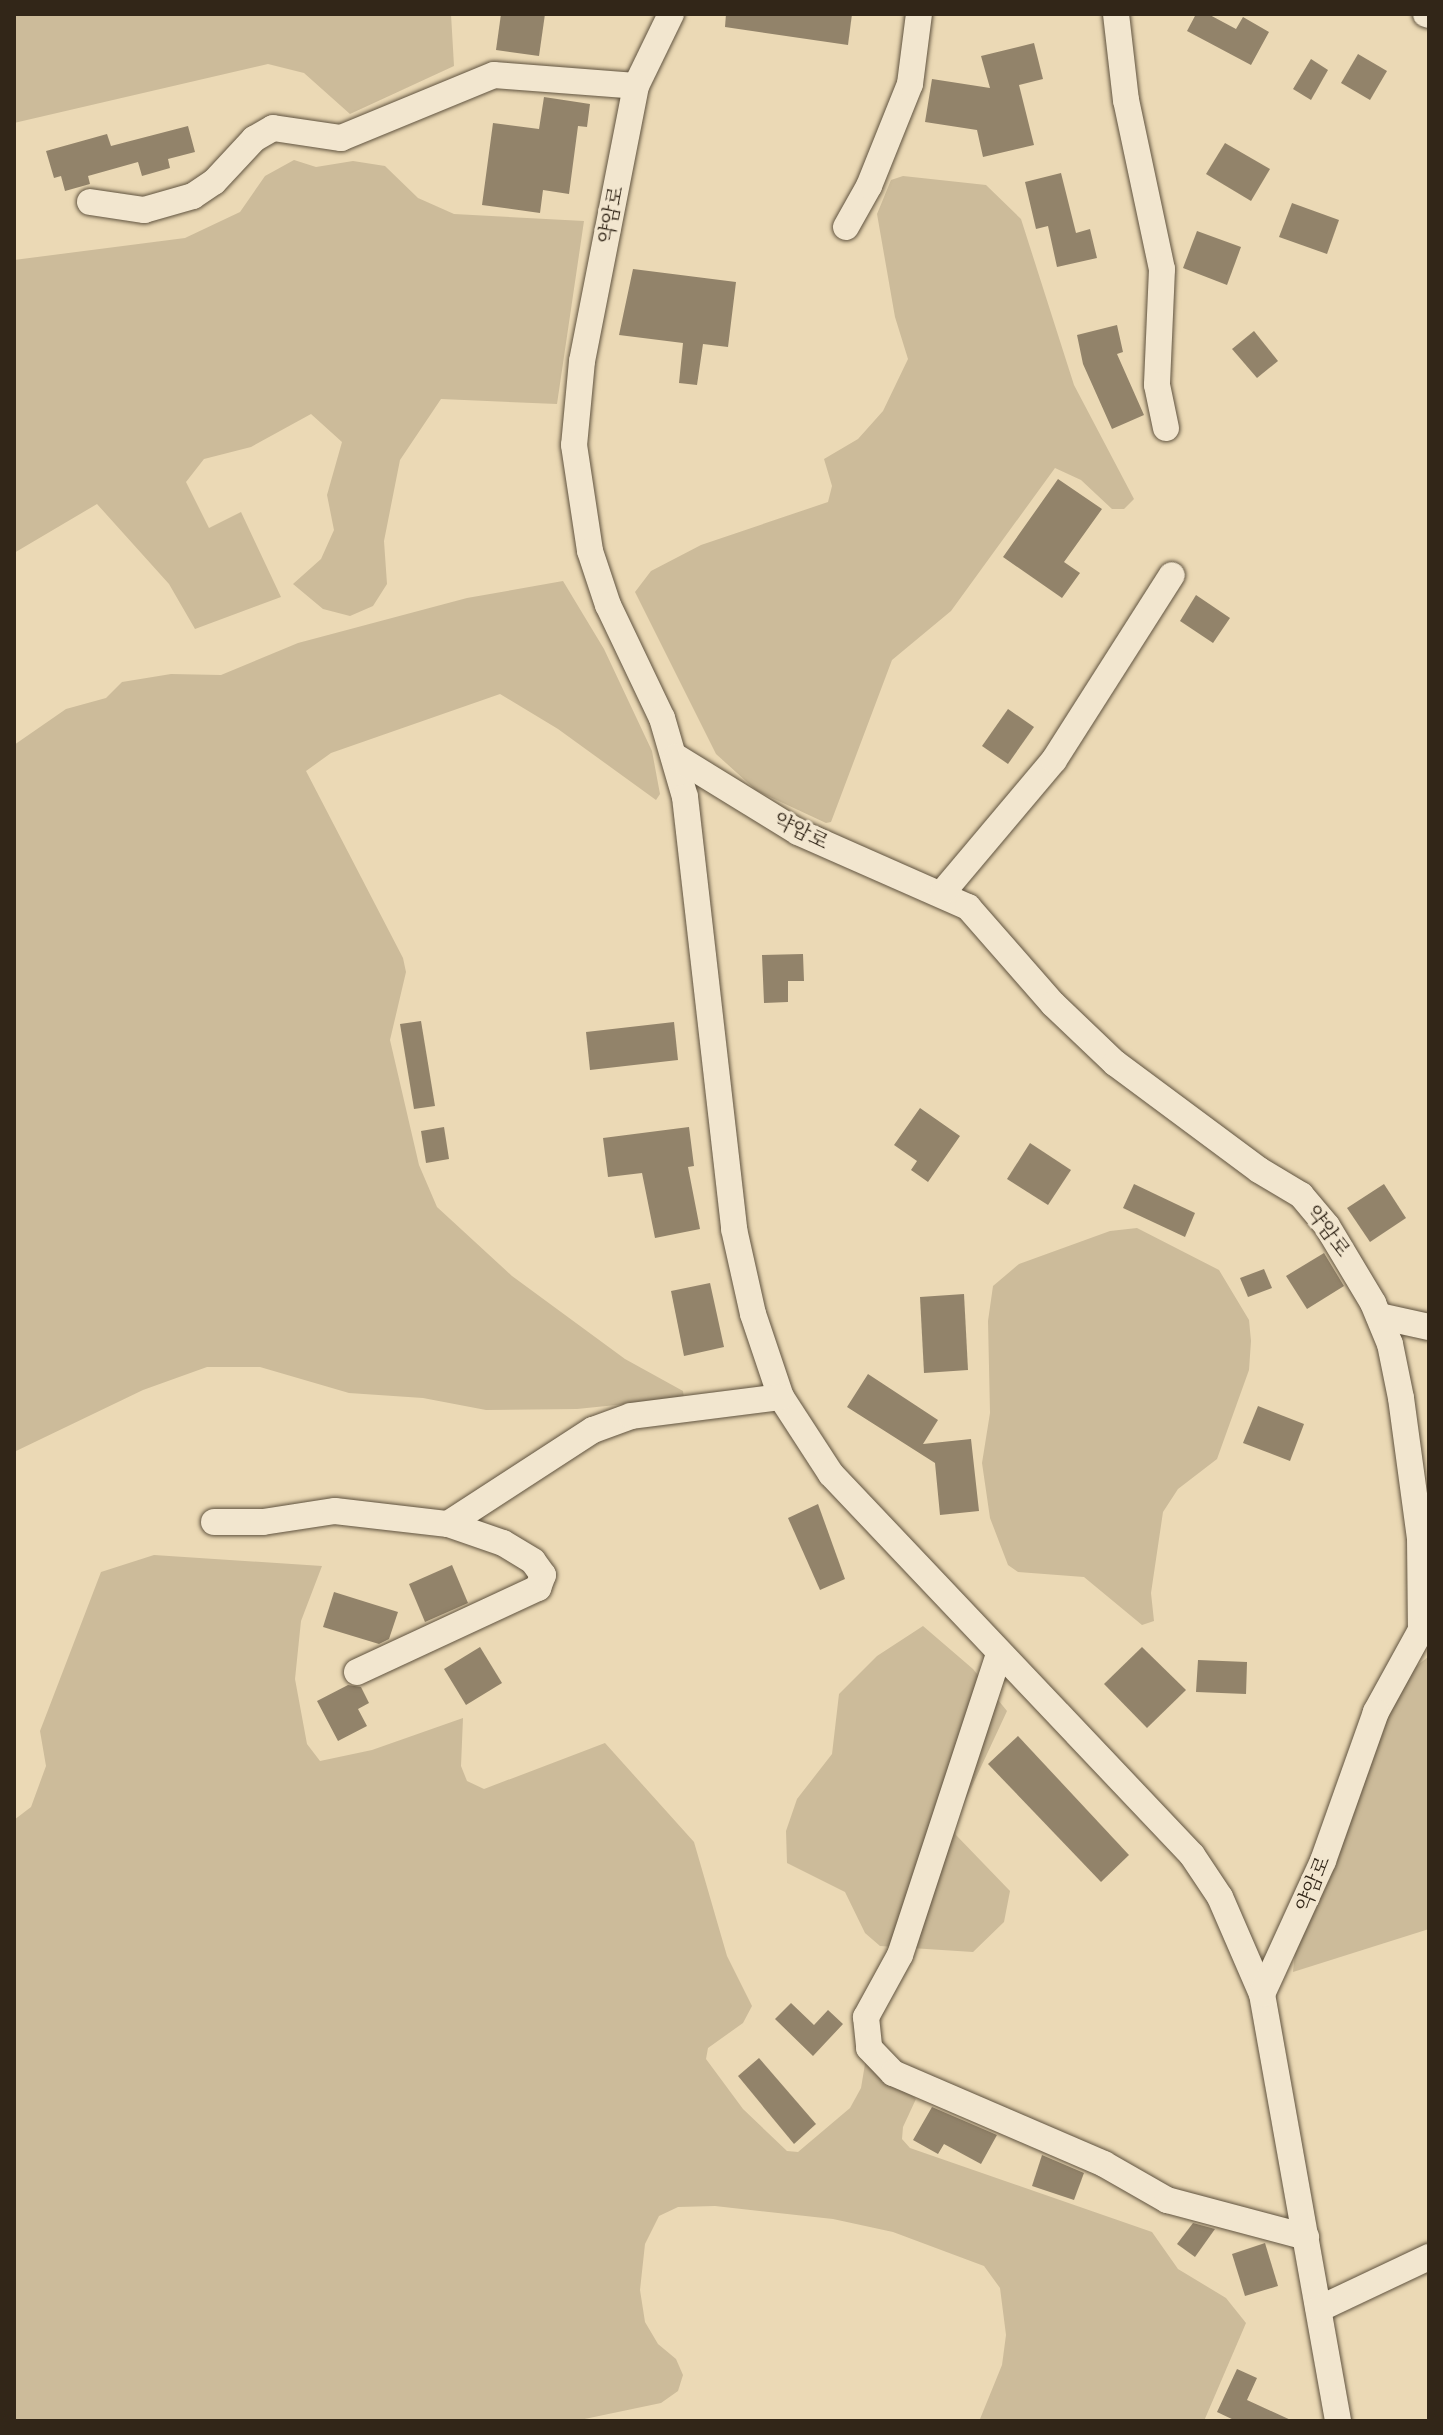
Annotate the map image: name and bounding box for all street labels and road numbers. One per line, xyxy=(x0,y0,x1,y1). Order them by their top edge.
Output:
street label: 약암로 xyxy=(594,184,628,246)
street label: 약암로 xyxy=(770,808,832,854)
street label: 약암로 xyxy=(1301,1201,1355,1261)
street label: 약암로 xyxy=(1291,1853,1335,1915)

